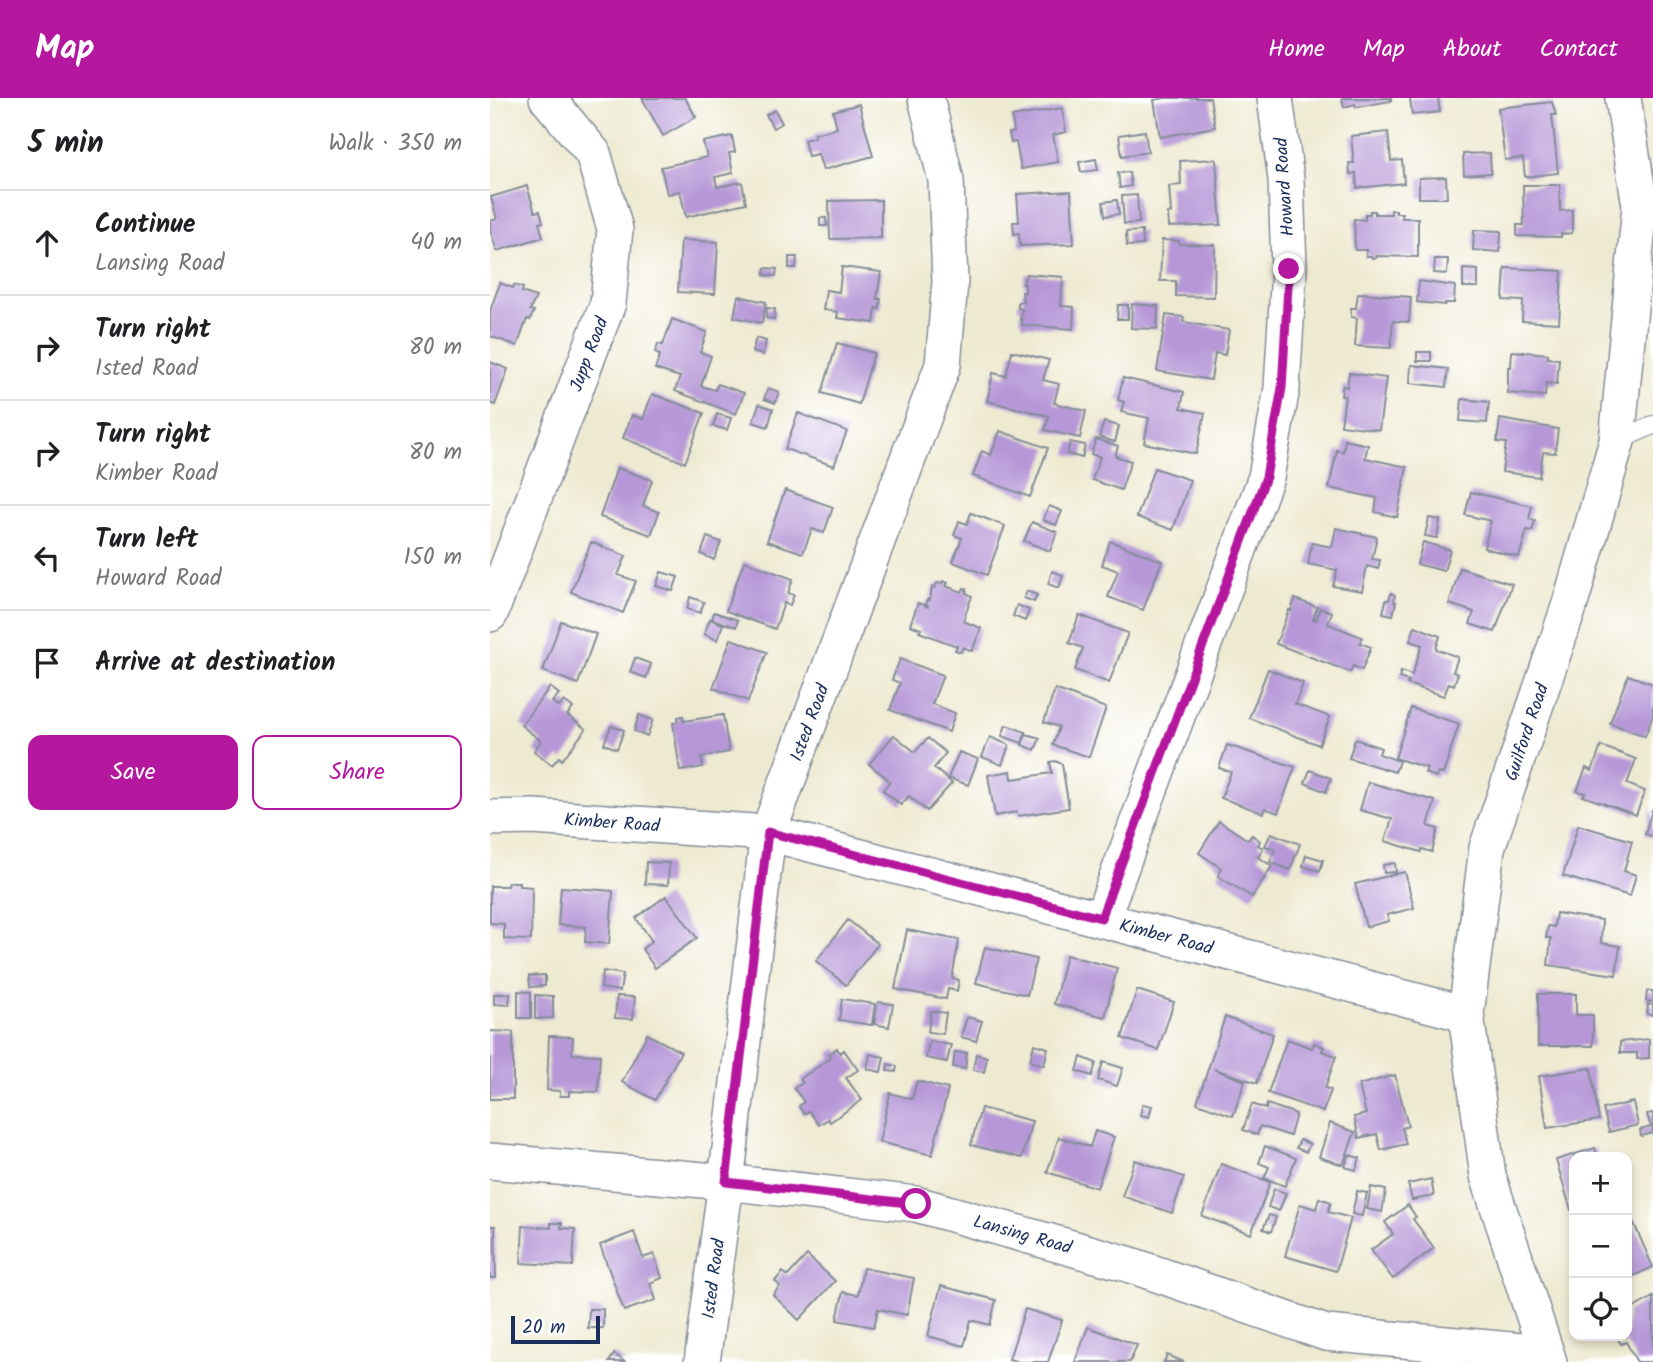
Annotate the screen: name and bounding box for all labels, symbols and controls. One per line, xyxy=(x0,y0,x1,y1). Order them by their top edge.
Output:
text: Map xyxy=(35,23,95,76)
text: Home xyxy=(1268,30,1325,69)
text: Map xyxy=(1363,30,1405,69)
text: About xyxy=(1443,30,1501,69)
text: Contact xyxy=(1539,30,1618,69)
text: 5 min xyxy=(28,120,104,168)
text: Walk · 350 m xyxy=(328,126,462,162)
street label: Howard Road xyxy=(1268,135,1303,237)
text: Continue xyxy=(95,204,196,246)
icon: ahead xyxy=(28,224,66,262)
text: 40 m xyxy=(410,225,462,261)
text: Lansing Road xyxy=(95,246,224,282)
route end xyxy=(1273,253,1304,284)
text: Turn right xyxy=(95,309,211,351)
street label: Jupp Road xyxy=(563,312,618,396)
icon: right xyxy=(28,329,66,367)
text: 80 m xyxy=(409,330,462,366)
text: Isted Road xyxy=(95,351,198,387)
text: Turn right xyxy=(95,414,211,456)
icon: right xyxy=(28,434,66,472)
text: 80 m xyxy=(409,435,462,471)
text: Kimber Road xyxy=(95,456,218,492)
text: Turn left xyxy=(95,519,198,561)
icon: left xyxy=(28,539,66,577)
text: 150 m xyxy=(403,540,462,576)
text: Howard Road xyxy=(95,561,222,597)
text: Arrive at destination xyxy=(95,642,335,684)
icon: arrive xyxy=(28,644,66,682)
street label: Isted Road xyxy=(783,679,839,766)
street label: Guilford Road xyxy=(1498,679,1558,785)
button: Save xyxy=(28,735,238,810)
button: Share xyxy=(252,735,462,810)
street label: Kimber Road xyxy=(563,806,662,842)
street label: Kimber Road xyxy=(1116,912,1217,964)
map controls xyxy=(1569,1152,1632,1341)
button: + xyxy=(1569,1152,1632,1215)
route start xyxy=(900,1188,931,1219)
street label: Lansing Road xyxy=(969,1208,1076,1264)
button: − xyxy=(1569,1215,1632,1278)
street label: Isted Road xyxy=(695,1236,734,1321)
button: locate xyxy=(1569,1278,1632,1341)
scale bar xyxy=(511,1313,600,1345)
text: 20 m xyxy=(522,1313,565,1343)

